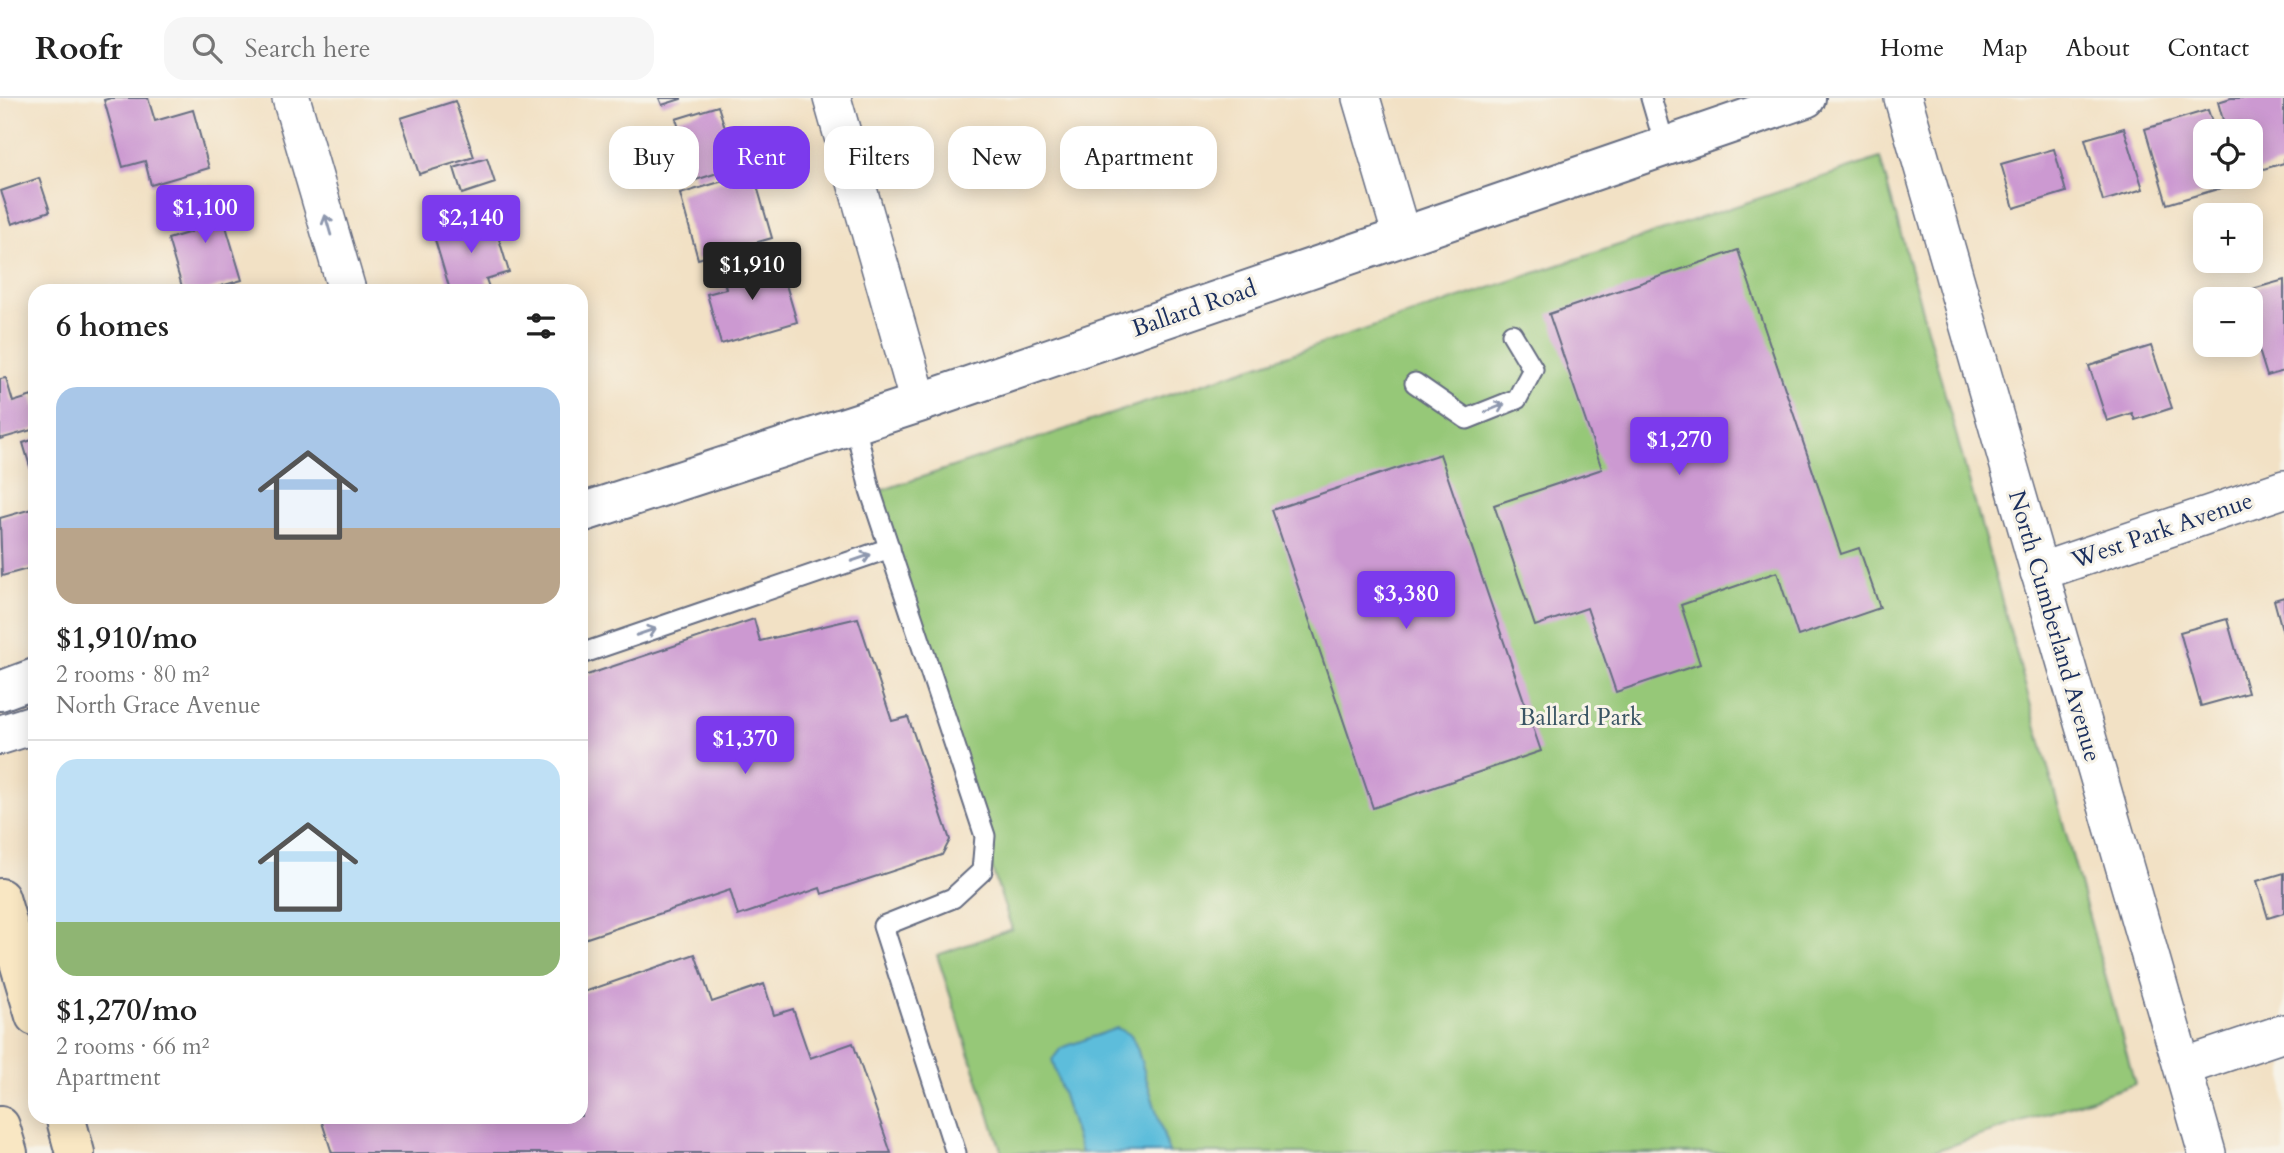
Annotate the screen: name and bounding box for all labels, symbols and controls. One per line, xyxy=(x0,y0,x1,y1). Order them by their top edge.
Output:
search box xyxy=(164,17,654,80)
text: Roofr xyxy=(35,26,122,71)
icon: search xyxy=(188,29,226,67)
text: Search here xyxy=(244,31,370,66)
text: Home xyxy=(1880,32,1944,65)
text: Map xyxy=(1982,32,2028,65)
text: About xyxy=(2066,32,2130,65)
text: Contact xyxy=(2168,32,2249,65)
map controls xyxy=(2193,119,2263,357)
button: locate xyxy=(2193,119,2263,189)
chip: Buy xyxy=(609,126,699,189)
chip: Rent xyxy=(713,126,810,189)
chip: Filters xyxy=(824,126,934,189)
chip: New xyxy=(948,126,1046,189)
chip: Apartment xyxy=(1060,126,1217,189)
pin: $1,100 xyxy=(148,186,262,245)
text: $1,100 xyxy=(172,192,238,223)
pin: $2,140 xyxy=(414,195,528,255)
text: $2,140 xyxy=(438,202,504,233)
button: + xyxy=(2193,203,2263,273)
one-way arrow xyxy=(320,214,333,236)
pin: $1,910 xyxy=(695,242,809,302)
text: $1,910 xyxy=(719,249,785,280)
street label: Ballard Road xyxy=(1127,272,1261,345)
button: − xyxy=(2193,287,2263,357)
text: 6 homes xyxy=(56,306,169,347)
icon: filters xyxy=(522,307,560,345)
one-way arrow xyxy=(1483,401,1505,414)
pin: $1,270 xyxy=(1622,418,1736,477)
text: $1,270 xyxy=(1646,424,1712,455)
icon: home xyxy=(245,432,371,558)
street label: West Park Avenue xyxy=(2066,484,2257,577)
street label: North Cumberland Avenue xyxy=(2000,487,2109,766)
one-way arrow xyxy=(849,551,871,563)
pin: $3,380 xyxy=(1349,572,1463,631)
text: $3,380 xyxy=(1373,578,1439,609)
text: $1,910/mo xyxy=(56,618,197,659)
one-way arrow xyxy=(634,625,656,637)
text: 2 rooms · 80 m² xyxy=(56,659,209,690)
text: North Grace Avenue xyxy=(56,690,261,721)
park label: Ballard Park xyxy=(1519,701,1643,734)
pin: $1,370 xyxy=(688,716,802,776)
text: $1,370 xyxy=(712,723,778,754)
icon: home xyxy=(245,804,371,930)
text: $1,270/mo xyxy=(56,990,197,1031)
text: 2 rooms · 66 m² xyxy=(56,1031,209,1062)
text: Apartment xyxy=(56,1062,160,1093)

